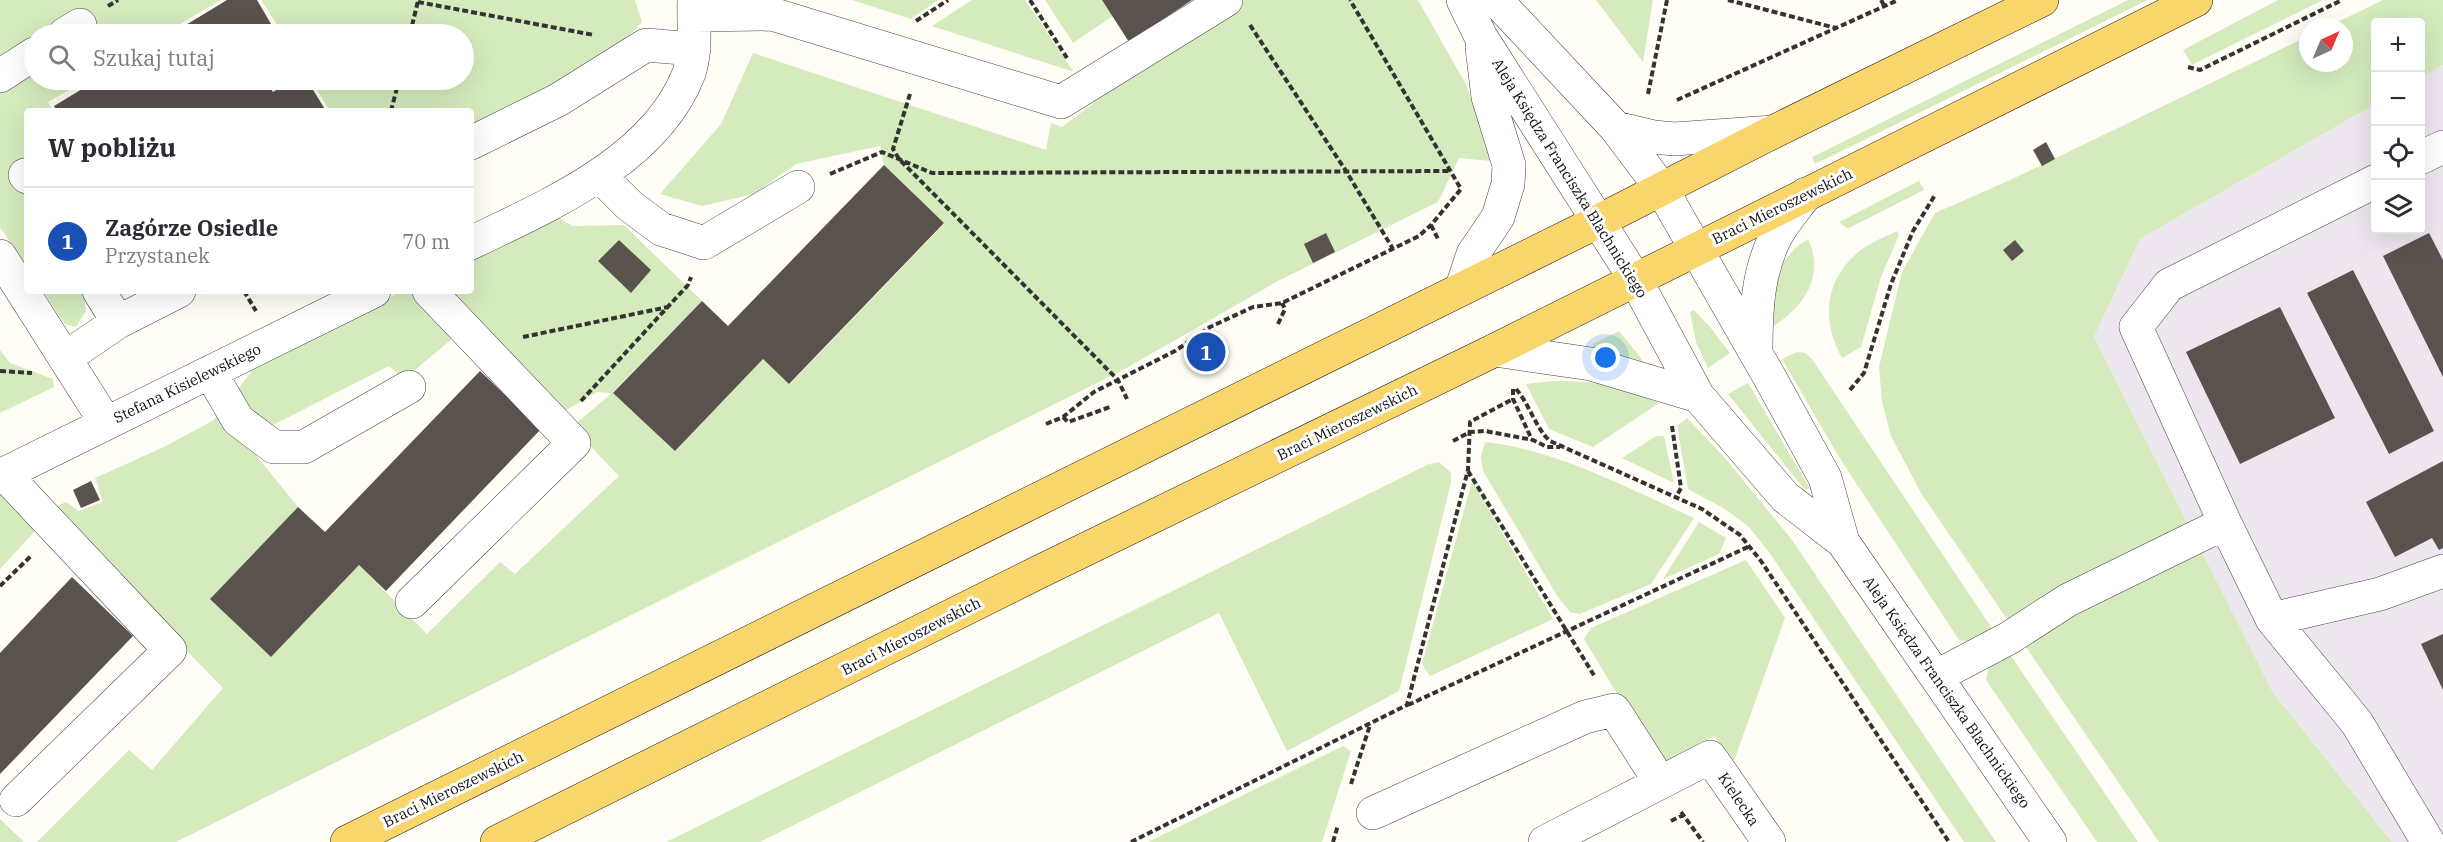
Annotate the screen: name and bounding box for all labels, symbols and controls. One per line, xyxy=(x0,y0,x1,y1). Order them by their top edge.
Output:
north arrow xyxy=(2299,18,2353,72)
map controls xyxy=(2371,18,2425,234)
button: + xyxy=(2371,18,2425,72)
search box xyxy=(24,24,474,90)
icon: search xyxy=(45,41,78,74)
text: Szukaj tutaj xyxy=(93,43,215,72)
street label: Aleja Księdza Franciszka Blachnickiego xyxy=(1488,55,1652,301)
button: − xyxy=(2371,72,2425,126)
button: locate xyxy=(2371,126,2425,180)
text: W pobliżu xyxy=(48,130,176,164)
street label: Braci Mieroszewskich xyxy=(1709,164,1855,248)
button: layers xyxy=(2371,180,2425,234)
text: Zagórze Osiedle xyxy=(105,213,278,242)
text: 1 xyxy=(62,228,74,255)
text: 70 m xyxy=(402,228,450,255)
text: Przystanek xyxy=(105,242,210,269)
pin: 1 xyxy=(1186,330,1226,374)
street label: Stefana Kisielewskiego xyxy=(110,339,264,427)
your location xyxy=(1591,343,1620,372)
street label: Braci Mieroszewskich xyxy=(1274,380,1420,464)
street label: Aleja Księdza Franciszka Blachnickiego xyxy=(1859,572,2035,812)
street label: Braci Mieroszewskich xyxy=(838,593,984,679)
street label: Braci Mieroszewskich xyxy=(380,747,526,831)
street label: Kielecka xyxy=(1714,769,1764,829)

